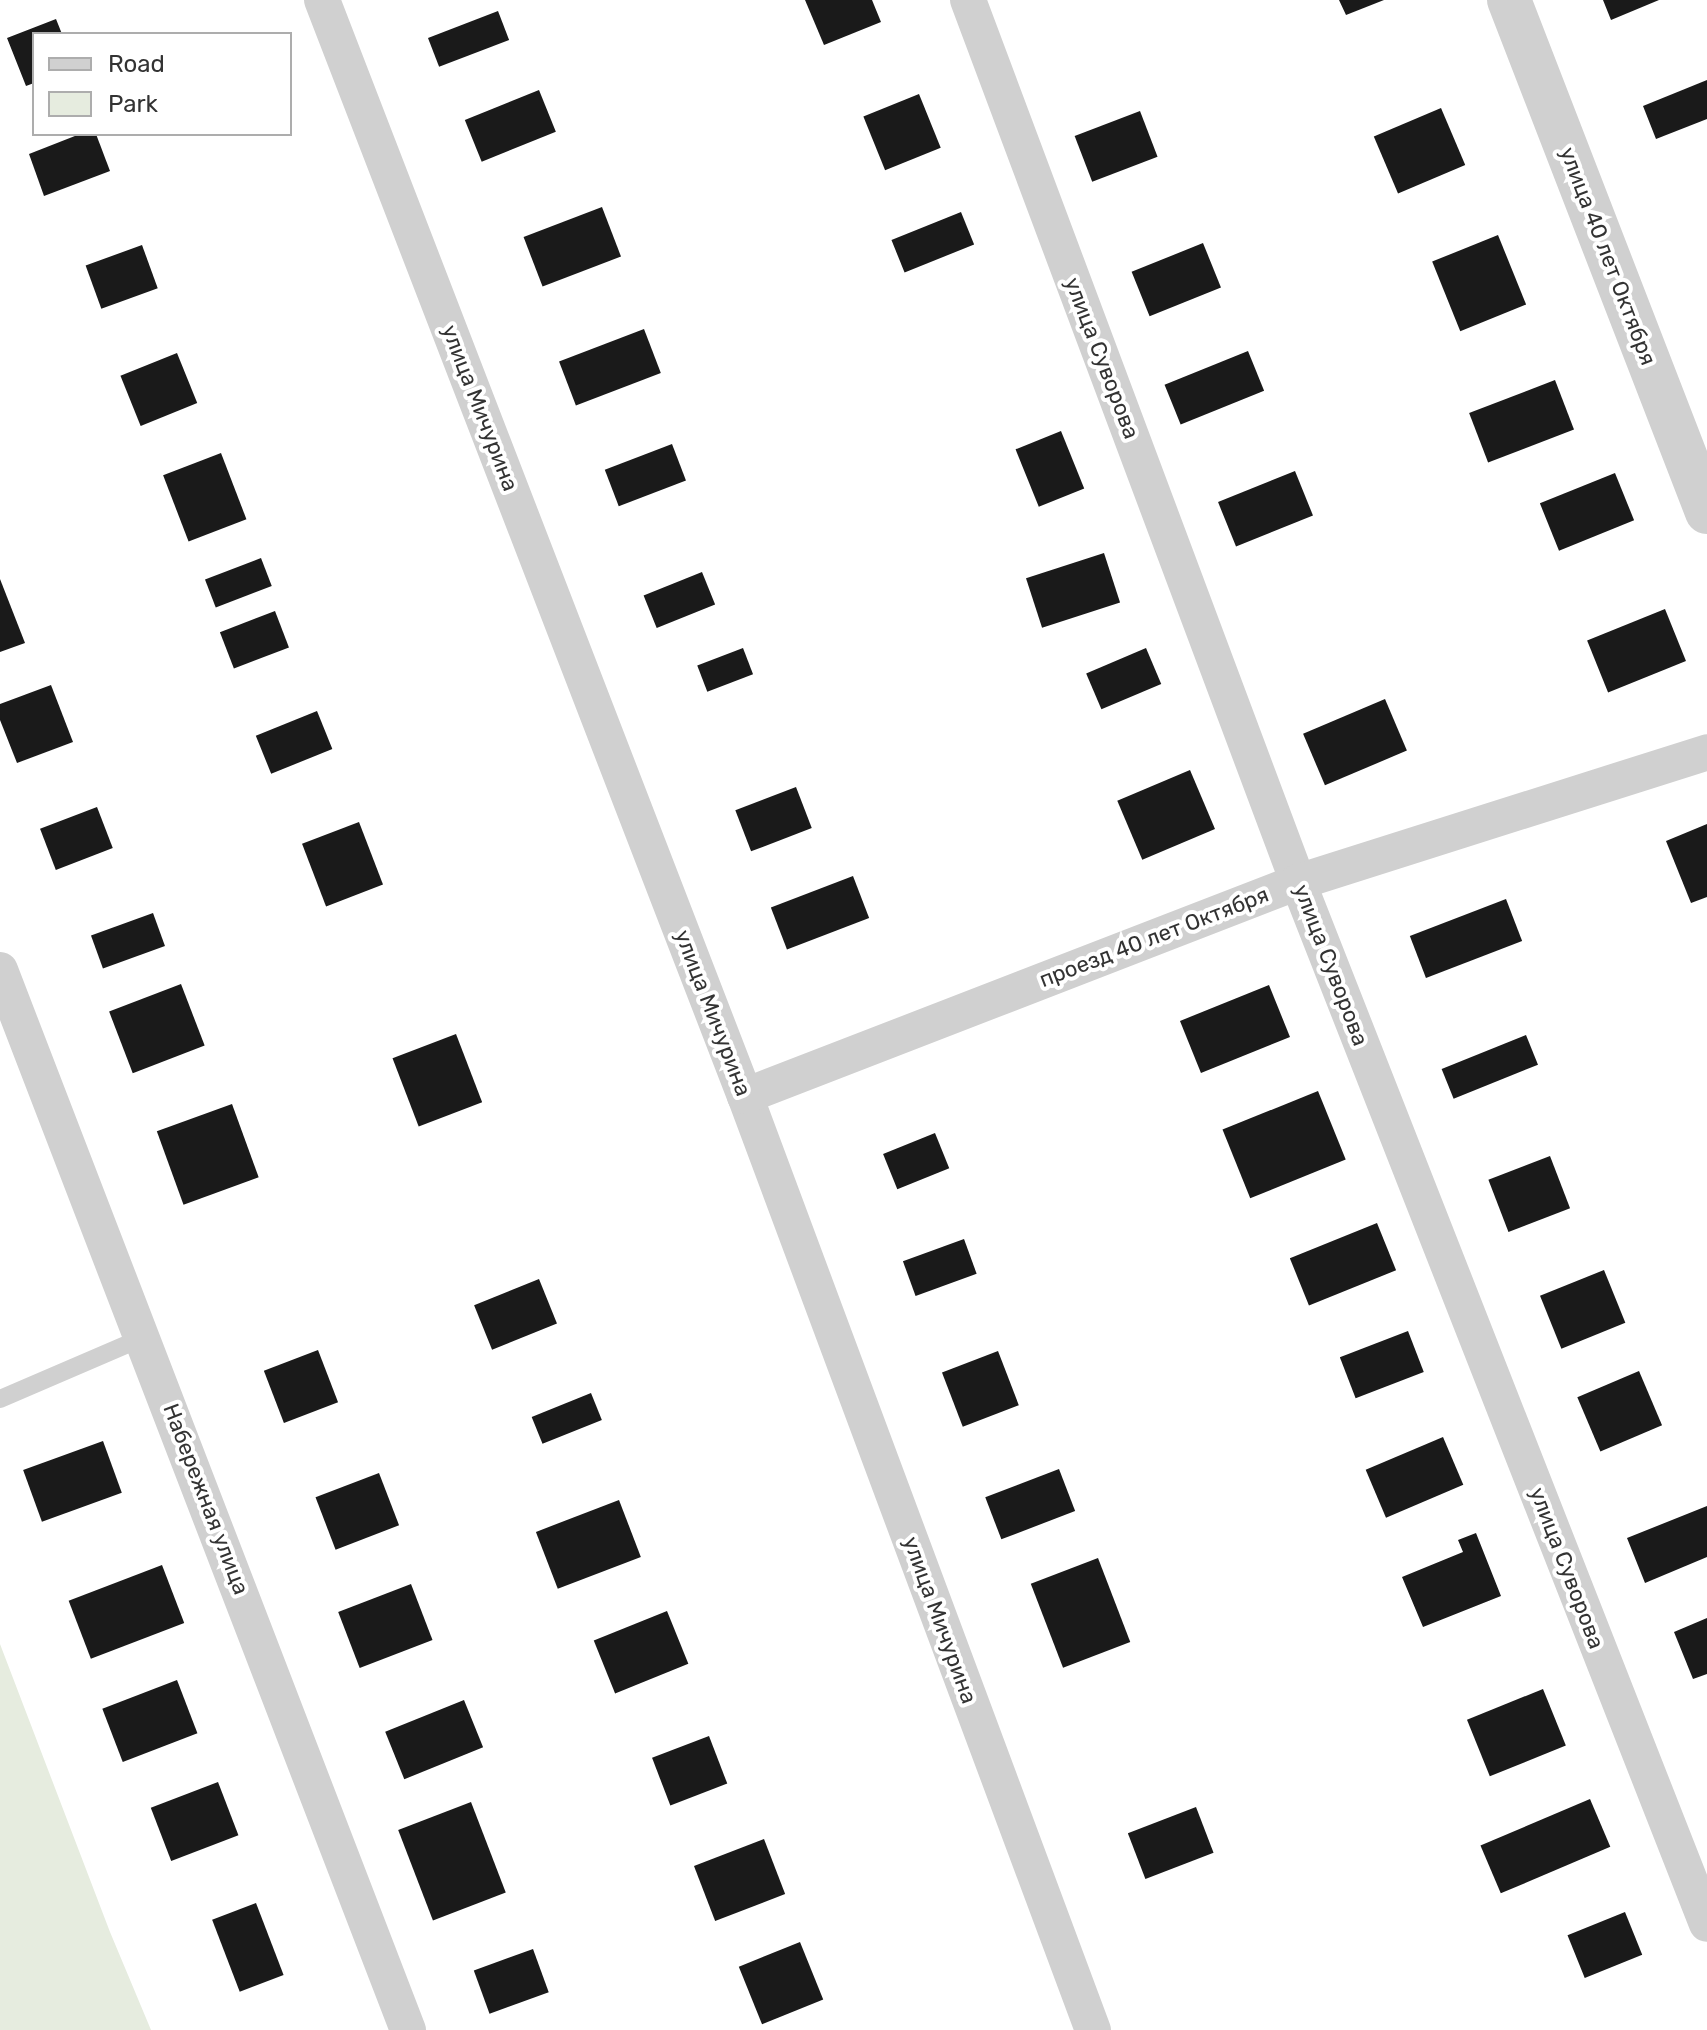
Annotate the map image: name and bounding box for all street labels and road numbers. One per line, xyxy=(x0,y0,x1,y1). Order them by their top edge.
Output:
street label: улица 40 лет Октября xyxy=(1554,143,1662,369)
street label: улица Суворова xyxy=(1059,274,1145,442)
street label: улица Мичурина xyxy=(436,321,524,495)
street label: проезд 40 лет Октября xyxy=(1036,881,1272,993)
street label: улица Суворова xyxy=(1288,881,1374,1049)
street label: улица Мичурина xyxy=(669,926,757,1100)
street label: Набережная улица xyxy=(157,1400,255,1598)
street label: улица Суворова xyxy=(1524,1484,1610,1652)
street label: улица Мичурина xyxy=(898,1533,982,1707)

